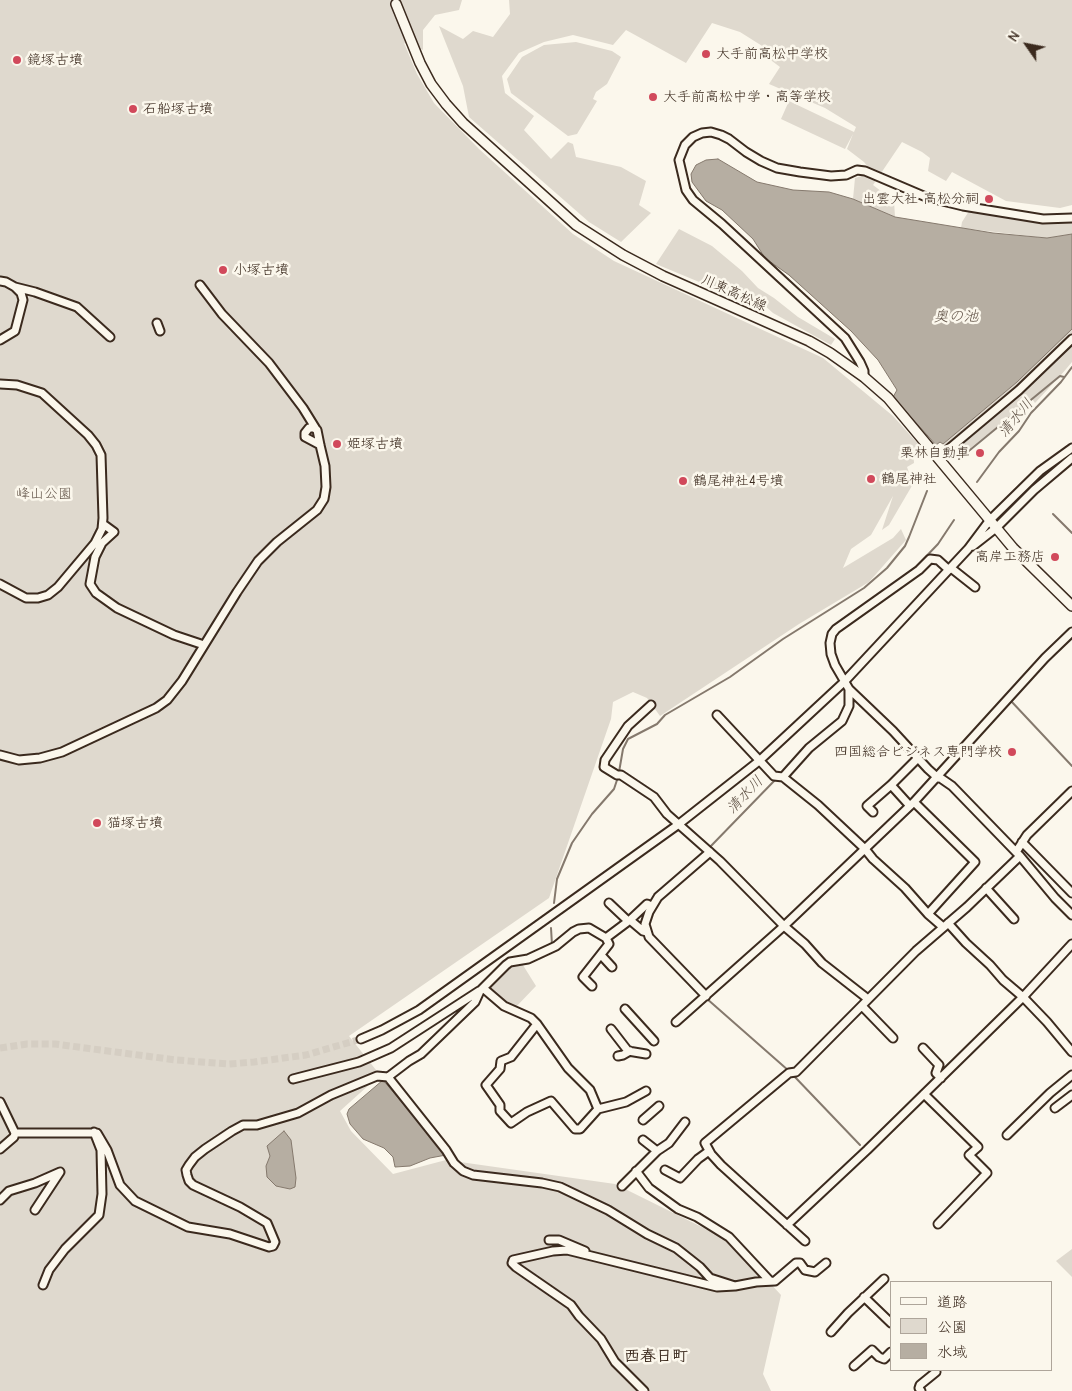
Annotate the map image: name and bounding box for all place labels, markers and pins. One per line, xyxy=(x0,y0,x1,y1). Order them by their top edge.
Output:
place label: 大手前高松中学校 xyxy=(716,46,828,62)
marker: 大手前高松中学校 xyxy=(700,48,712,60)
place label: 鏡塚古墳 xyxy=(27,52,83,68)
marker: 鏡塚古墳 xyxy=(11,54,23,66)
place label: 大手前高松中学・高等学校 xyxy=(663,89,831,105)
marker: 大手前高松中学・高等学校 xyxy=(647,91,659,103)
place label: 石船塚古墳 xyxy=(143,101,213,117)
marker: 石船塚古墳 xyxy=(127,103,139,115)
place label: 出雲大社 高松分祠 xyxy=(862,191,979,207)
marker: 出雲大社 高松分祠 xyxy=(983,193,995,205)
place label: 小塚古墳 xyxy=(233,262,289,278)
marker: 小塚古墳 xyxy=(217,264,229,276)
place label: 姫塚古墳 xyxy=(347,436,403,452)
marker: 姫塚古墳 xyxy=(331,438,343,450)
place label: 栗林自動車 xyxy=(900,445,970,461)
marker: 栗林自動車 xyxy=(974,447,986,459)
place label: 鶴尾神社 xyxy=(881,471,937,487)
place label: 鶴尾神社4号墳 xyxy=(693,473,784,489)
marker: 鶴尾神社 xyxy=(865,473,877,485)
marker: 鶴尾神社4号墳 xyxy=(677,475,689,487)
place label: 高岸工務店 xyxy=(975,549,1045,565)
marker: 高岸工務店 xyxy=(1049,551,1061,563)
place label: 四国総合ビジネス専門学校 xyxy=(834,744,1002,760)
marker: 四国総合ビジネス専門学校 xyxy=(1006,746,1018,758)
place label: 猫塚古墳 xyxy=(107,815,163,831)
marker: 猫塚古墳 xyxy=(91,817,103,829)

